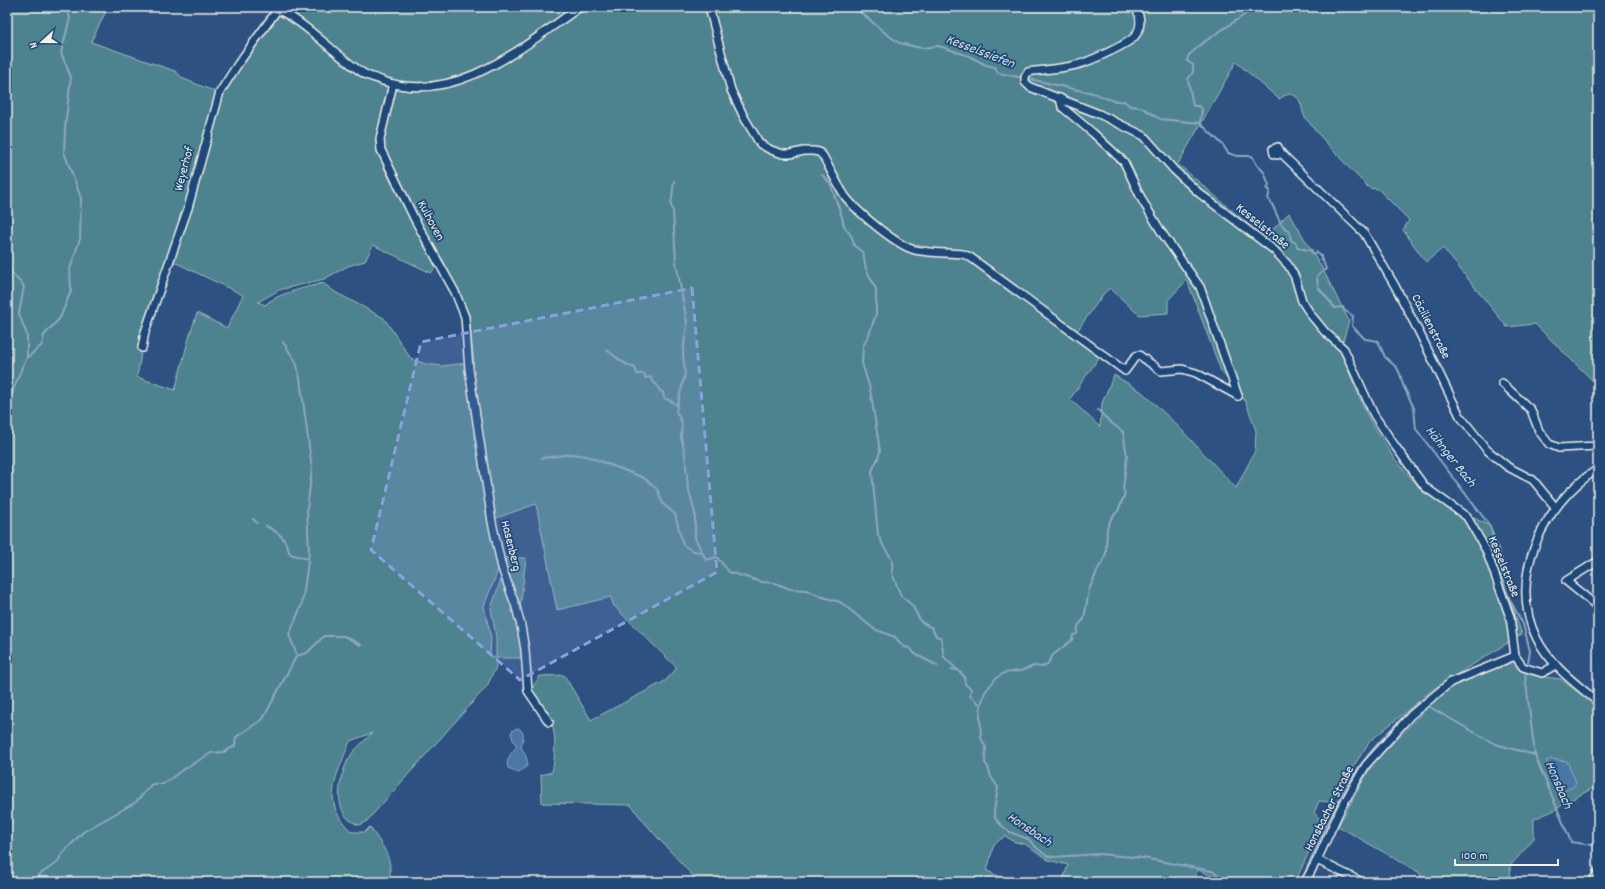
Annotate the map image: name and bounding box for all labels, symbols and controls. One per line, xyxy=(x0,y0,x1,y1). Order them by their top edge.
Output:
north arrow xyxy=(22,22,62,62)
water label: Kesselssiefen xyxy=(943,30,1018,74)
text: N xyxy=(26,39,43,50)
street label: Weyerhof xyxy=(170,144,200,193)
street label: Kulhoven xyxy=(411,197,449,245)
street label: Kesselstraße xyxy=(1231,199,1293,255)
street label: Cäcilienstraße xyxy=(1405,291,1455,363)
water label: Hähnger Bach xyxy=(1420,422,1481,492)
street label: Hasenberg xyxy=(495,519,526,574)
street label: Kesselstraße xyxy=(1482,534,1524,601)
water label: Honsbach xyxy=(1539,758,1577,813)
street label: Honsbacher Straße xyxy=(1300,763,1360,855)
water label: Honsbach xyxy=(1003,808,1056,853)
scale bar xyxy=(1455,841,1558,867)
text: 100 m xyxy=(1461,848,1488,865)

